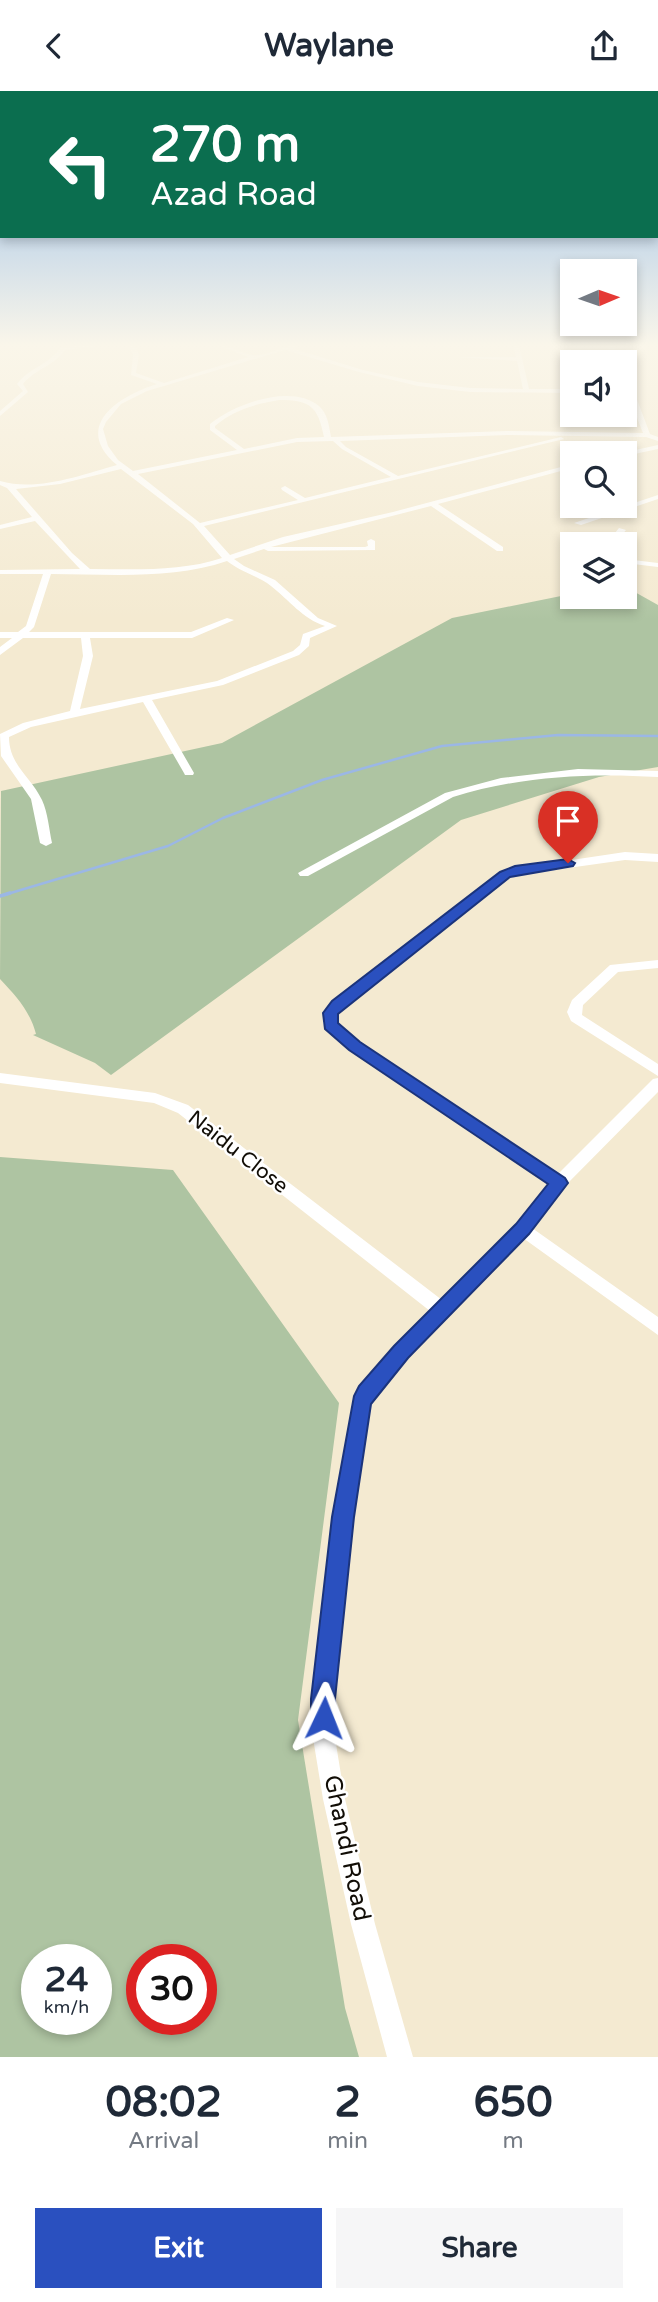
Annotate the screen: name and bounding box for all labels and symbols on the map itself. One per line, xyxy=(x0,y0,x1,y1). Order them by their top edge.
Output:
north arrow xyxy=(560,259,637,336)
pin xyxy=(538,791,598,863)
street label: Naidu Close xyxy=(183,1105,293,1199)
position arrow xyxy=(287,1681,361,1755)
street label: Ghandi Road xyxy=(317,1772,377,1924)
speed limit sign: 30 xyxy=(126,1944,217,2035)

